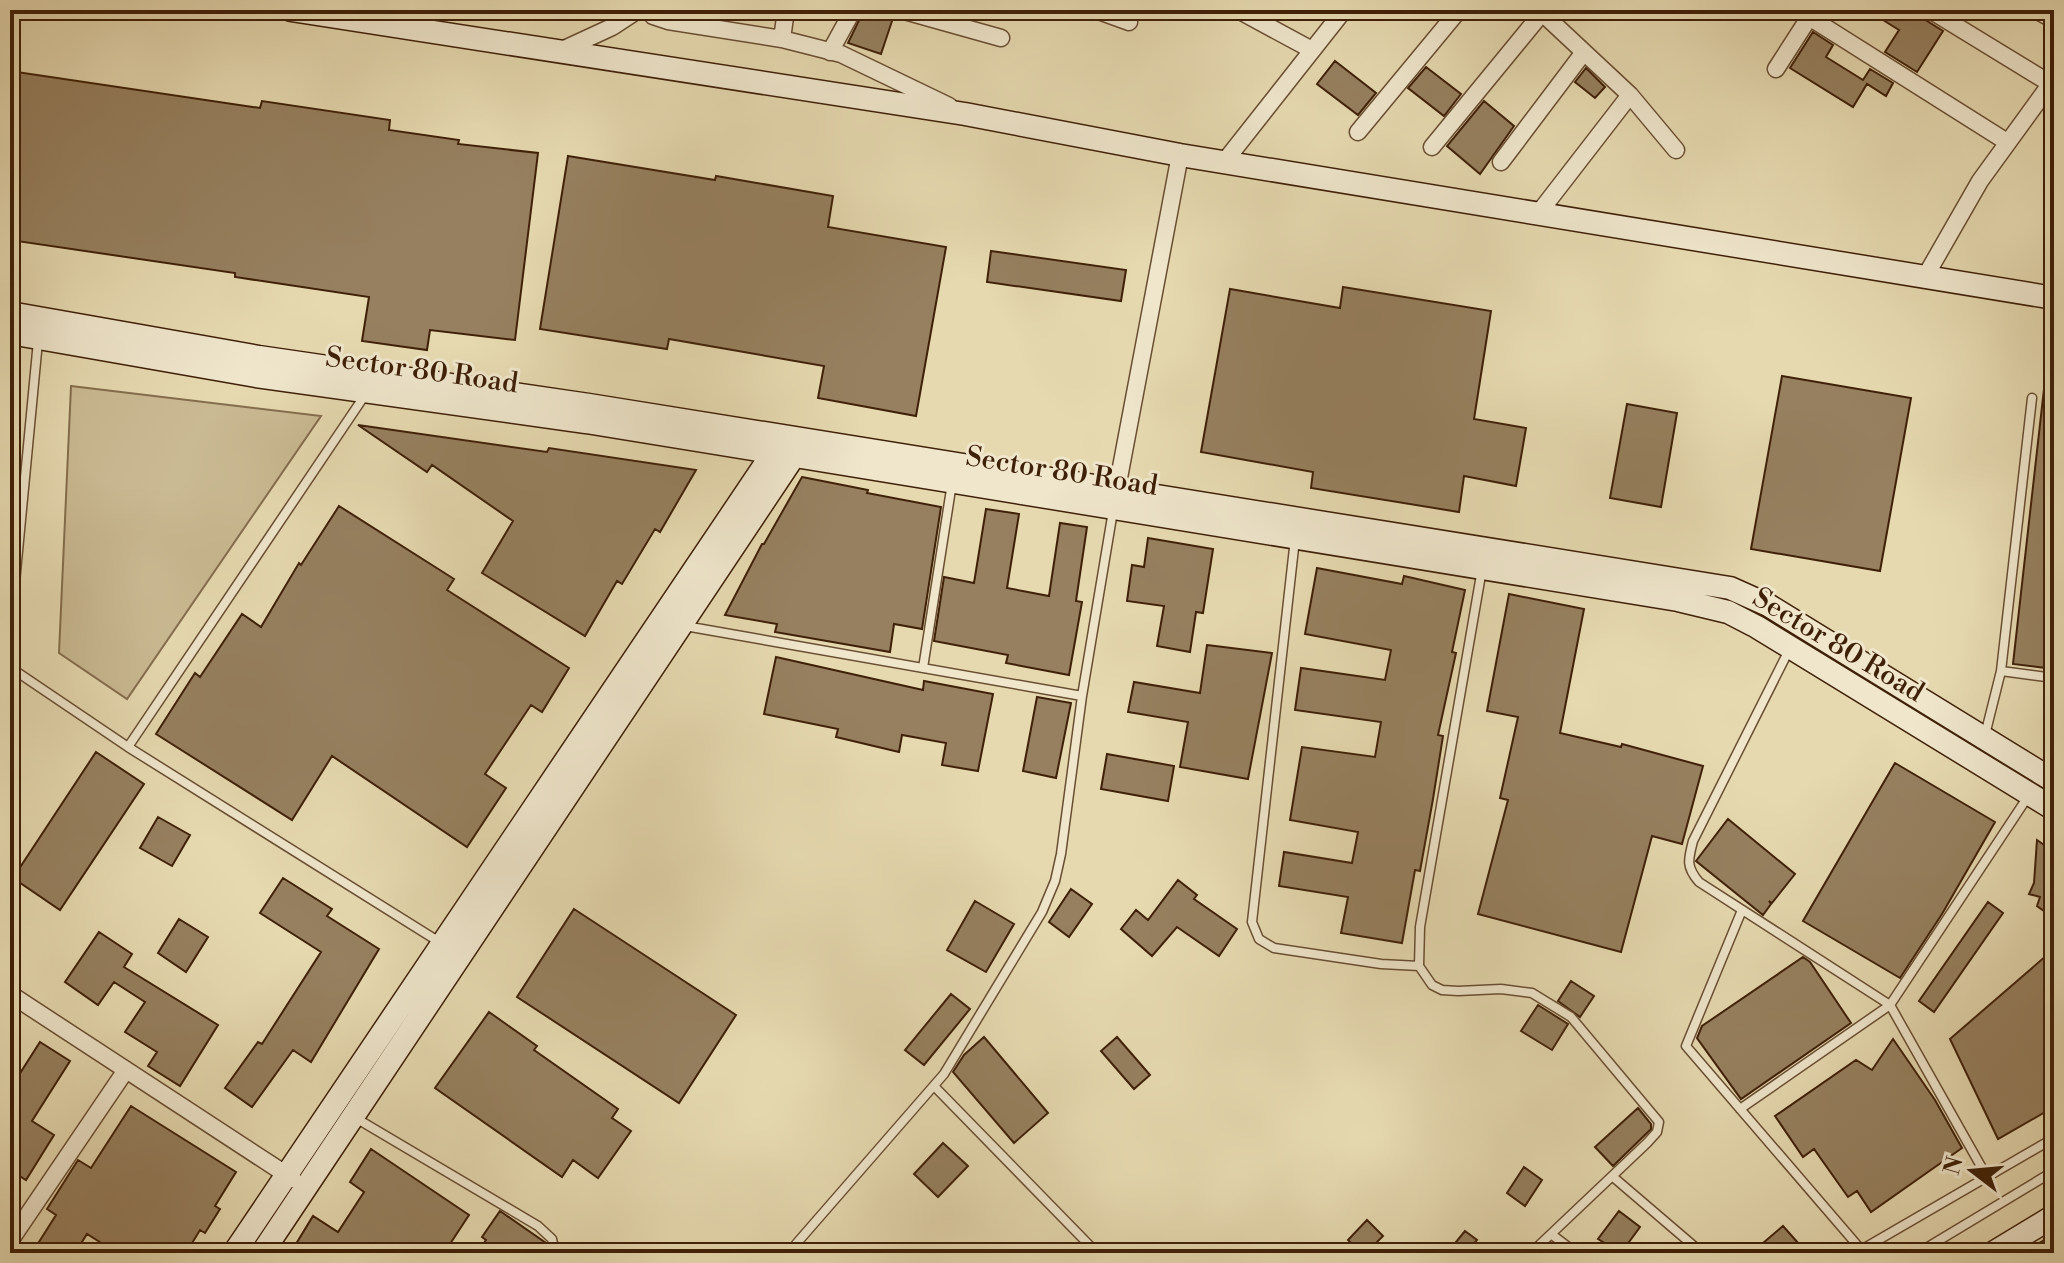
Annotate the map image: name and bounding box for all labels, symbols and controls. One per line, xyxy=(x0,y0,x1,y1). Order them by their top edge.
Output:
street label: Sector 80 Road xyxy=(323,340,520,401)
street label: Sector 80 Road xyxy=(963,439,1160,504)
street label: Sector 80 Road xyxy=(1746,580,1930,710)
north arrow xyxy=(1932,1131,2012,1211)
text: N xyxy=(1939,1153,1970,1178)

